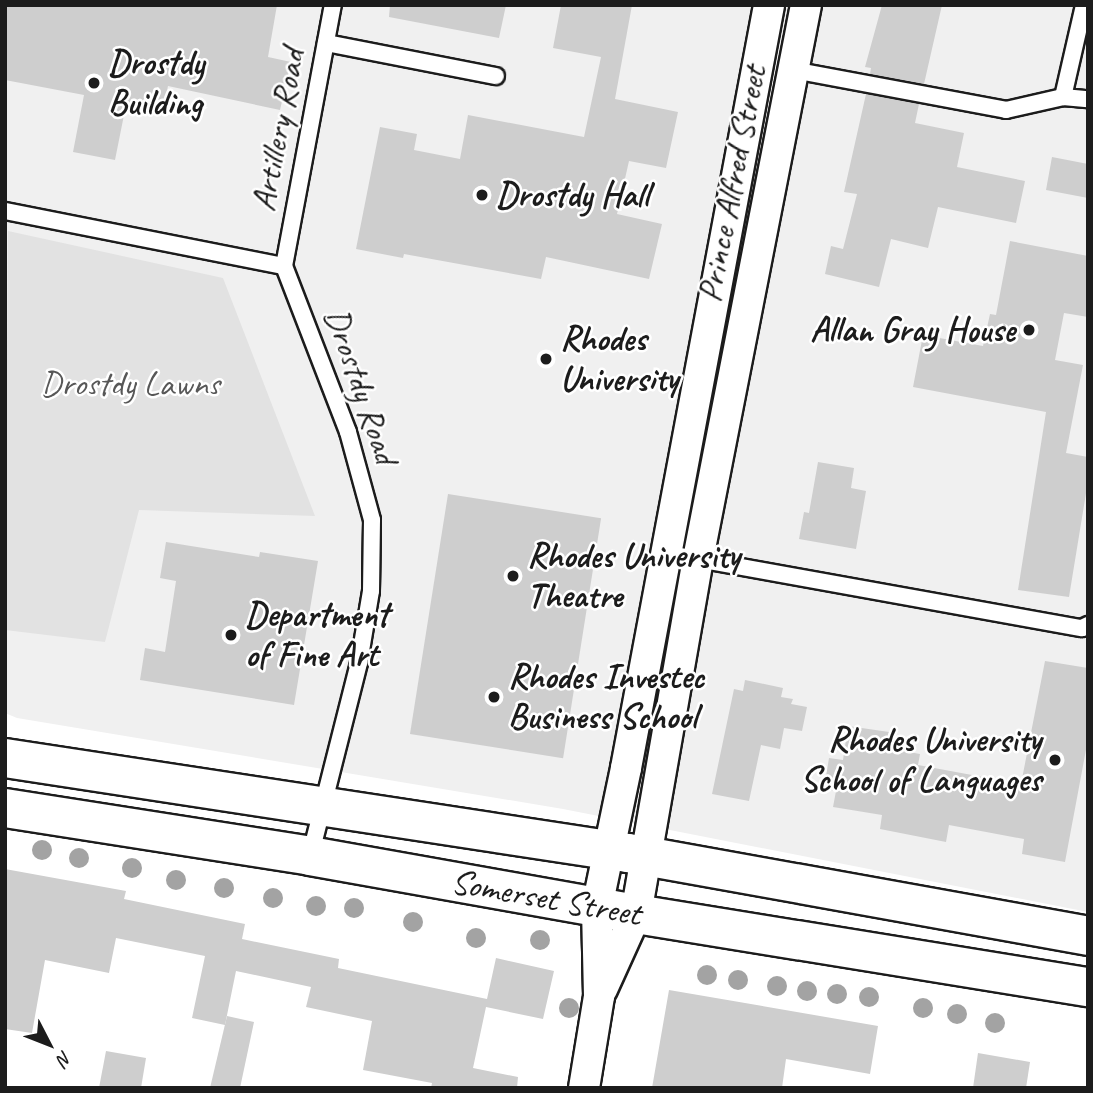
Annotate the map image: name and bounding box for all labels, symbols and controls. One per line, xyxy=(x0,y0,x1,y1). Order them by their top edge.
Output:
place label: Drostdy Building xyxy=(108,42,204,124)
street label: Artillery Road xyxy=(242,46,314,214)
street label: Prince Alfred Street xyxy=(688,62,776,306)
marker: Drostdy Building xyxy=(86,75,102,91)
place label: Drostdy Hall xyxy=(496,174,649,216)
marker: Drostdy Hall xyxy=(474,187,490,203)
street label: Drostdy Road xyxy=(315,303,407,469)
place label: Allan Gray House xyxy=(809,309,1015,351)
place label: Rhodes University xyxy=(560,318,678,400)
marker: Allan Gray House xyxy=(1021,322,1037,338)
marker: Rhodes University xyxy=(538,351,554,367)
park label: Drostdy Lawns xyxy=(41,363,219,405)
place label: Rhodes University Theatre xyxy=(527,535,740,617)
marker: Rhodes University Theatre xyxy=(505,568,521,584)
place label: Department of Fine Art xyxy=(245,594,389,676)
marker: Department of Fine Art xyxy=(223,627,239,643)
place label: Rhodes Investec Business School xyxy=(508,656,704,738)
marker: Rhodes Investec Business School xyxy=(486,689,502,705)
place label: Rhodes University School of Languages xyxy=(800,719,1041,801)
marker: Rhodes University School of Languages xyxy=(1047,752,1063,768)
street label: Somerset Street xyxy=(448,861,644,935)
north arrow xyxy=(14,1009,84,1079)
text: N xyxy=(52,1046,77,1070)

